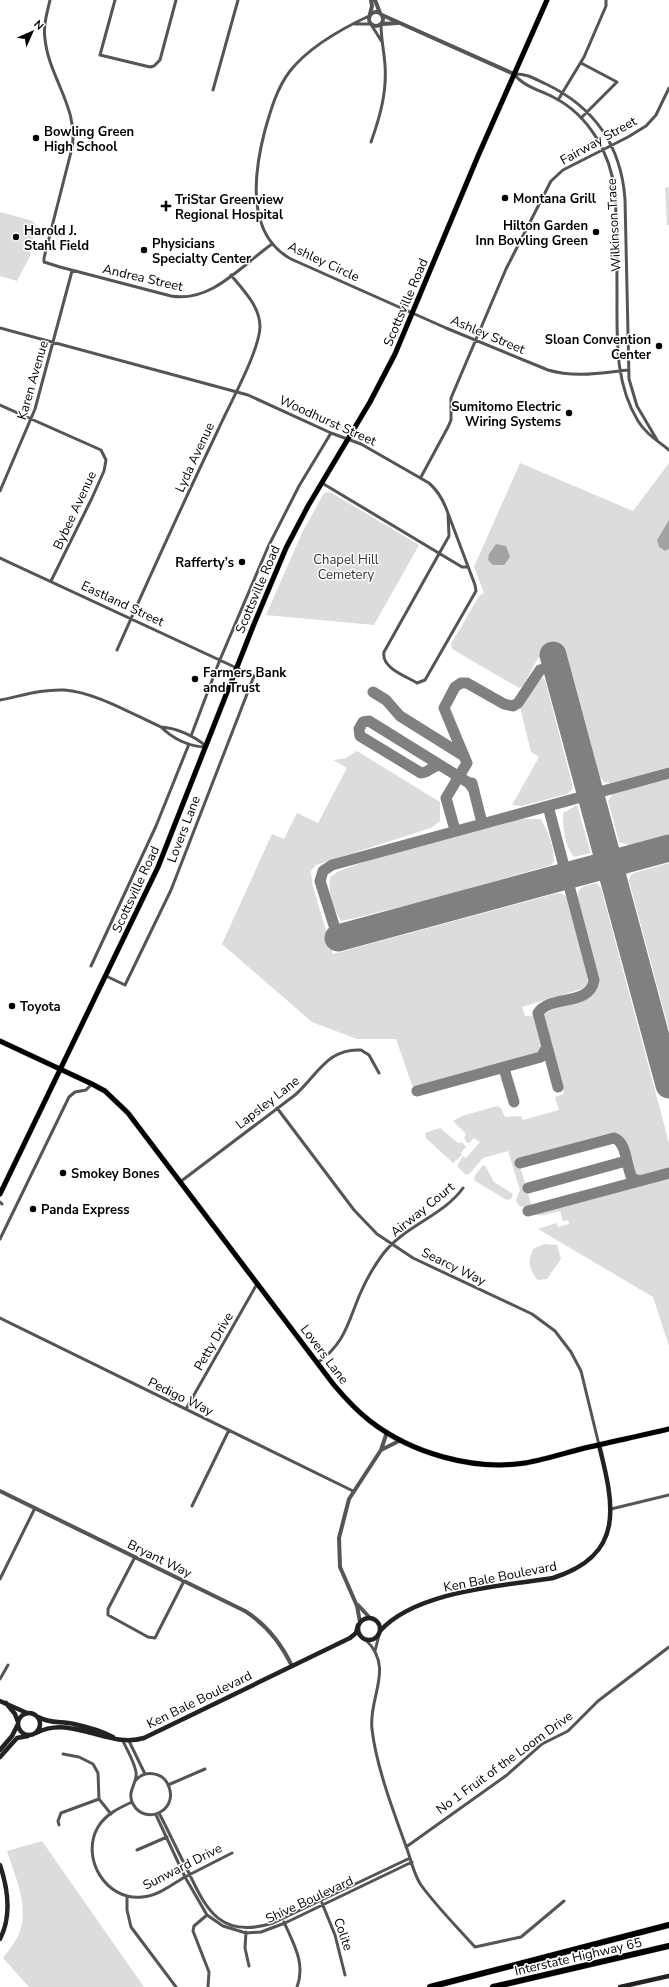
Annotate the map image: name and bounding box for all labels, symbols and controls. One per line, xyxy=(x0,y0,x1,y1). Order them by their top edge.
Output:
north arrow xyxy=(12,12,52,52)
text: N xyxy=(31,17,47,33)
street label: Fairway Street xyxy=(557,112,640,169)
place label: Bowling Green High School xyxy=(44,123,134,156)
marker: Bowling Green High School xyxy=(31,133,41,143)
street label: Wilkinson Trace xyxy=(603,178,625,272)
place label: Montana Grill xyxy=(513,190,597,208)
place label: TriStar Greenview Regional Hospital xyxy=(175,191,284,224)
marker: Montana Grill xyxy=(500,193,510,203)
marker: TriStar Greenview Regional Hospital xyxy=(160,200,172,212)
place label: Hilton Garden Inn Bowling Green xyxy=(476,217,588,250)
place label: Harold J. Stahl Field xyxy=(24,222,89,255)
marker: Hilton Garden Inn Bowling Green xyxy=(591,227,601,237)
marker: Harold J. Stahl Field xyxy=(11,232,21,242)
place label: Physicians Specialty Center xyxy=(152,235,252,268)
street label: Ashley Circle xyxy=(285,238,362,286)
marker: Physicians Specialty Center xyxy=(139,245,149,255)
street label: Scottsville Road xyxy=(379,256,433,349)
street label: Andrea Street xyxy=(101,260,185,296)
street label: Ashley Street xyxy=(448,311,528,359)
place label: Sloan Convention Center xyxy=(545,331,652,364)
street label: Karen Avenue xyxy=(13,339,53,422)
marker: Sloan Convention Center xyxy=(654,341,664,351)
street label: Woodhurst Street xyxy=(276,391,379,451)
place label: Sumitomo Electric Wiring Systems xyxy=(451,398,561,431)
marker: Sumitomo Electric Wiring Systems xyxy=(564,408,574,418)
street label: Lyda Avenue xyxy=(171,419,219,495)
street label: Bybee Avenue xyxy=(49,468,101,553)
street label: Scottsville Road xyxy=(231,543,285,636)
park label: Chapel Hill Cemetery xyxy=(313,551,379,584)
place label: Rafferty’s xyxy=(175,554,234,572)
marker: Rafferty’s xyxy=(237,557,247,567)
street label: Eastland Street xyxy=(78,577,167,631)
place label: Farmers Bank and Trust xyxy=(203,664,287,697)
marker: Farmers Bank and Trust xyxy=(190,674,200,684)
street label: Lovers Lane xyxy=(163,793,205,865)
street label: Scottsville Road xyxy=(108,843,164,936)
place label: Toyota xyxy=(20,998,61,1016)
marker: Toyota xyxy=(7,1001,17,1011)
street label: Lapsley Lane xyxy=(232,1072,303,1133)
place label: Smokey Bones xyxy=(71,1165,160,1183)
marker: Smokey Bones xyxy=(58,1168,68,1178)
street label: Airway Court xyxy=(387,1178,459,1241)
place label: Panda Express xyxy=(41,1201,130,1219)
marker: Panda Express xyxy=(28,1204,38,1214)
street label: Searcy Way xyxy=(418,1244,489,1290)
street label: Petty Drive xyxy=(190,1309,238,1374)
street label: Lovers Lane xyxy=(296,1321,353,1388)
street label: Pedigo Way xyxy=(145,1373,217,1421)
street label: Bryant Way xyxy=(124,1536,195,1582)
street label: Ken Bale Boulevard xyxy=(442,1557,558,1597)
street label: Ken Bale Boulevard xyxy=(144,1667,255,1733)
street label: No 1 Fruit of the Loom Drive xyxy=(433,1707,577,1819)
street label: Sunward Drive xyxy=(140,1839,225,1895)
street label: Shive Boulevard xyxy=(263,1872,356,1928)
street label: Colite xyxy=(329,1915,357,1953)
street label: Interstate Highway 65 xyxy=(513,1934,644,1980)

